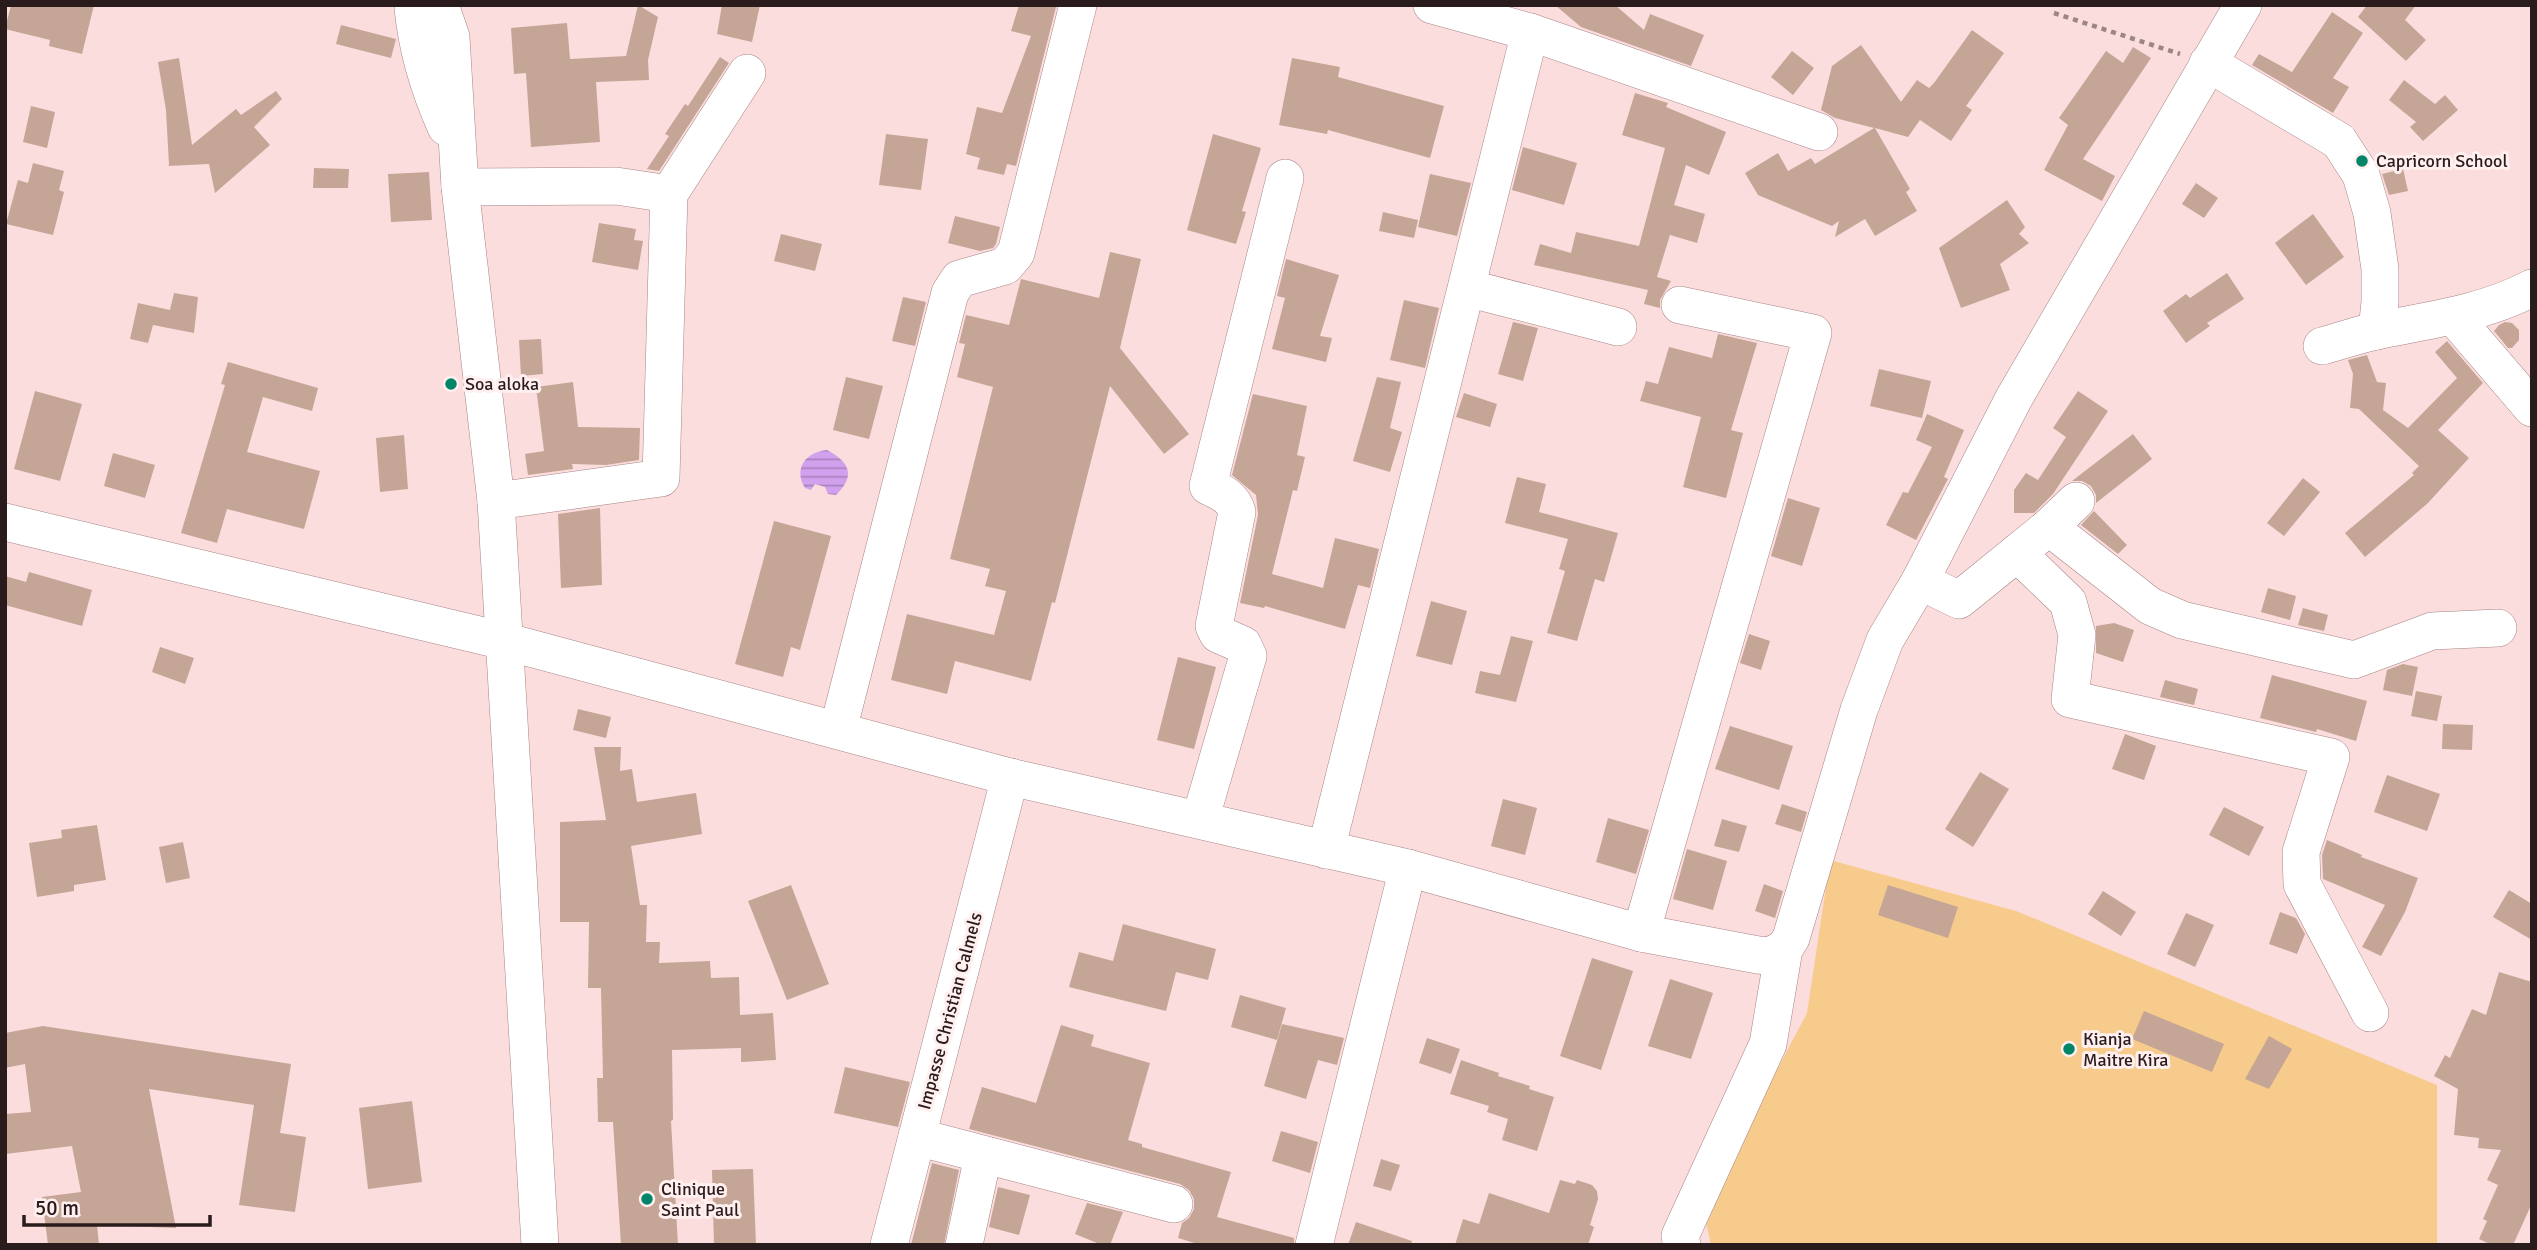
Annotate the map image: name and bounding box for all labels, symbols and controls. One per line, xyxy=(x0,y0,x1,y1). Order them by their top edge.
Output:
place label: Capricorn School xyxy=(2376,150,2508,172)
marker: Capricorn School xyxy=(2354,153,2370,169)
place label: Soa aloka xyxy=(465,373,539,395)
marker: Soa aloka xyxy=(443,376,459,392)
street label: Impasse Christian Calmels xyxy=(913,910,987,1112)
place label: Kianja Maitre Kira xyxy=(2083,1028,2168,1071)
marker: Kianja Maitre Kira xyxy=(2061,1041,2077,1057)
place label: Clinique Saint Paul xyxy=(661,1178,739,1221)
scale bar xyxy=(24,1184,210,1228)
marker: Clinique Saint Paul xyxy=(639,1191,655,1207)
text: 50 m xyxy=(35,1195,79,1221)

